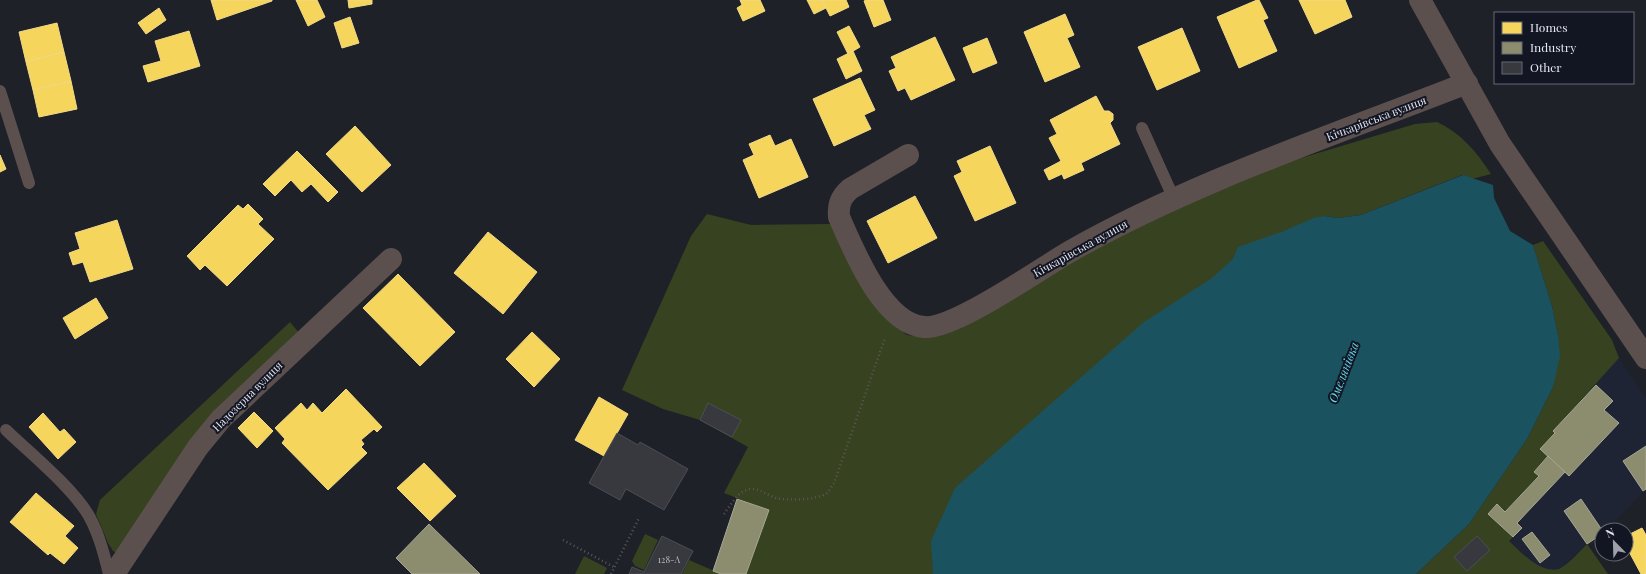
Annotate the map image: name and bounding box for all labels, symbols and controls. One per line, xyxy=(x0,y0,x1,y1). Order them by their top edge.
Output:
legend xyxy=(1494,12,1634,84)
text: Homes xyxy=(1530,19,1568,35)
text: Industry xyxy=(1530,39,1576,55)
text: Other xyxy=(1530,59,1562,75)
street label: Кічкарівська вулиця xyxy=(1324,92,1428,144)
street label: Кічкарівська вулиця xyxy=(1030,216,1130,280)
water label: Омелянівка xyxy=(1324,339,1362,405)
street label: Надозерна вулиця xyxy=(209,358,285,434)
north arrow xyxy=(1594,522,1634,562)
text: N xyxy=(1603,524,1617,541)
house number: 128-А xyxy=(658,553,681,565)

